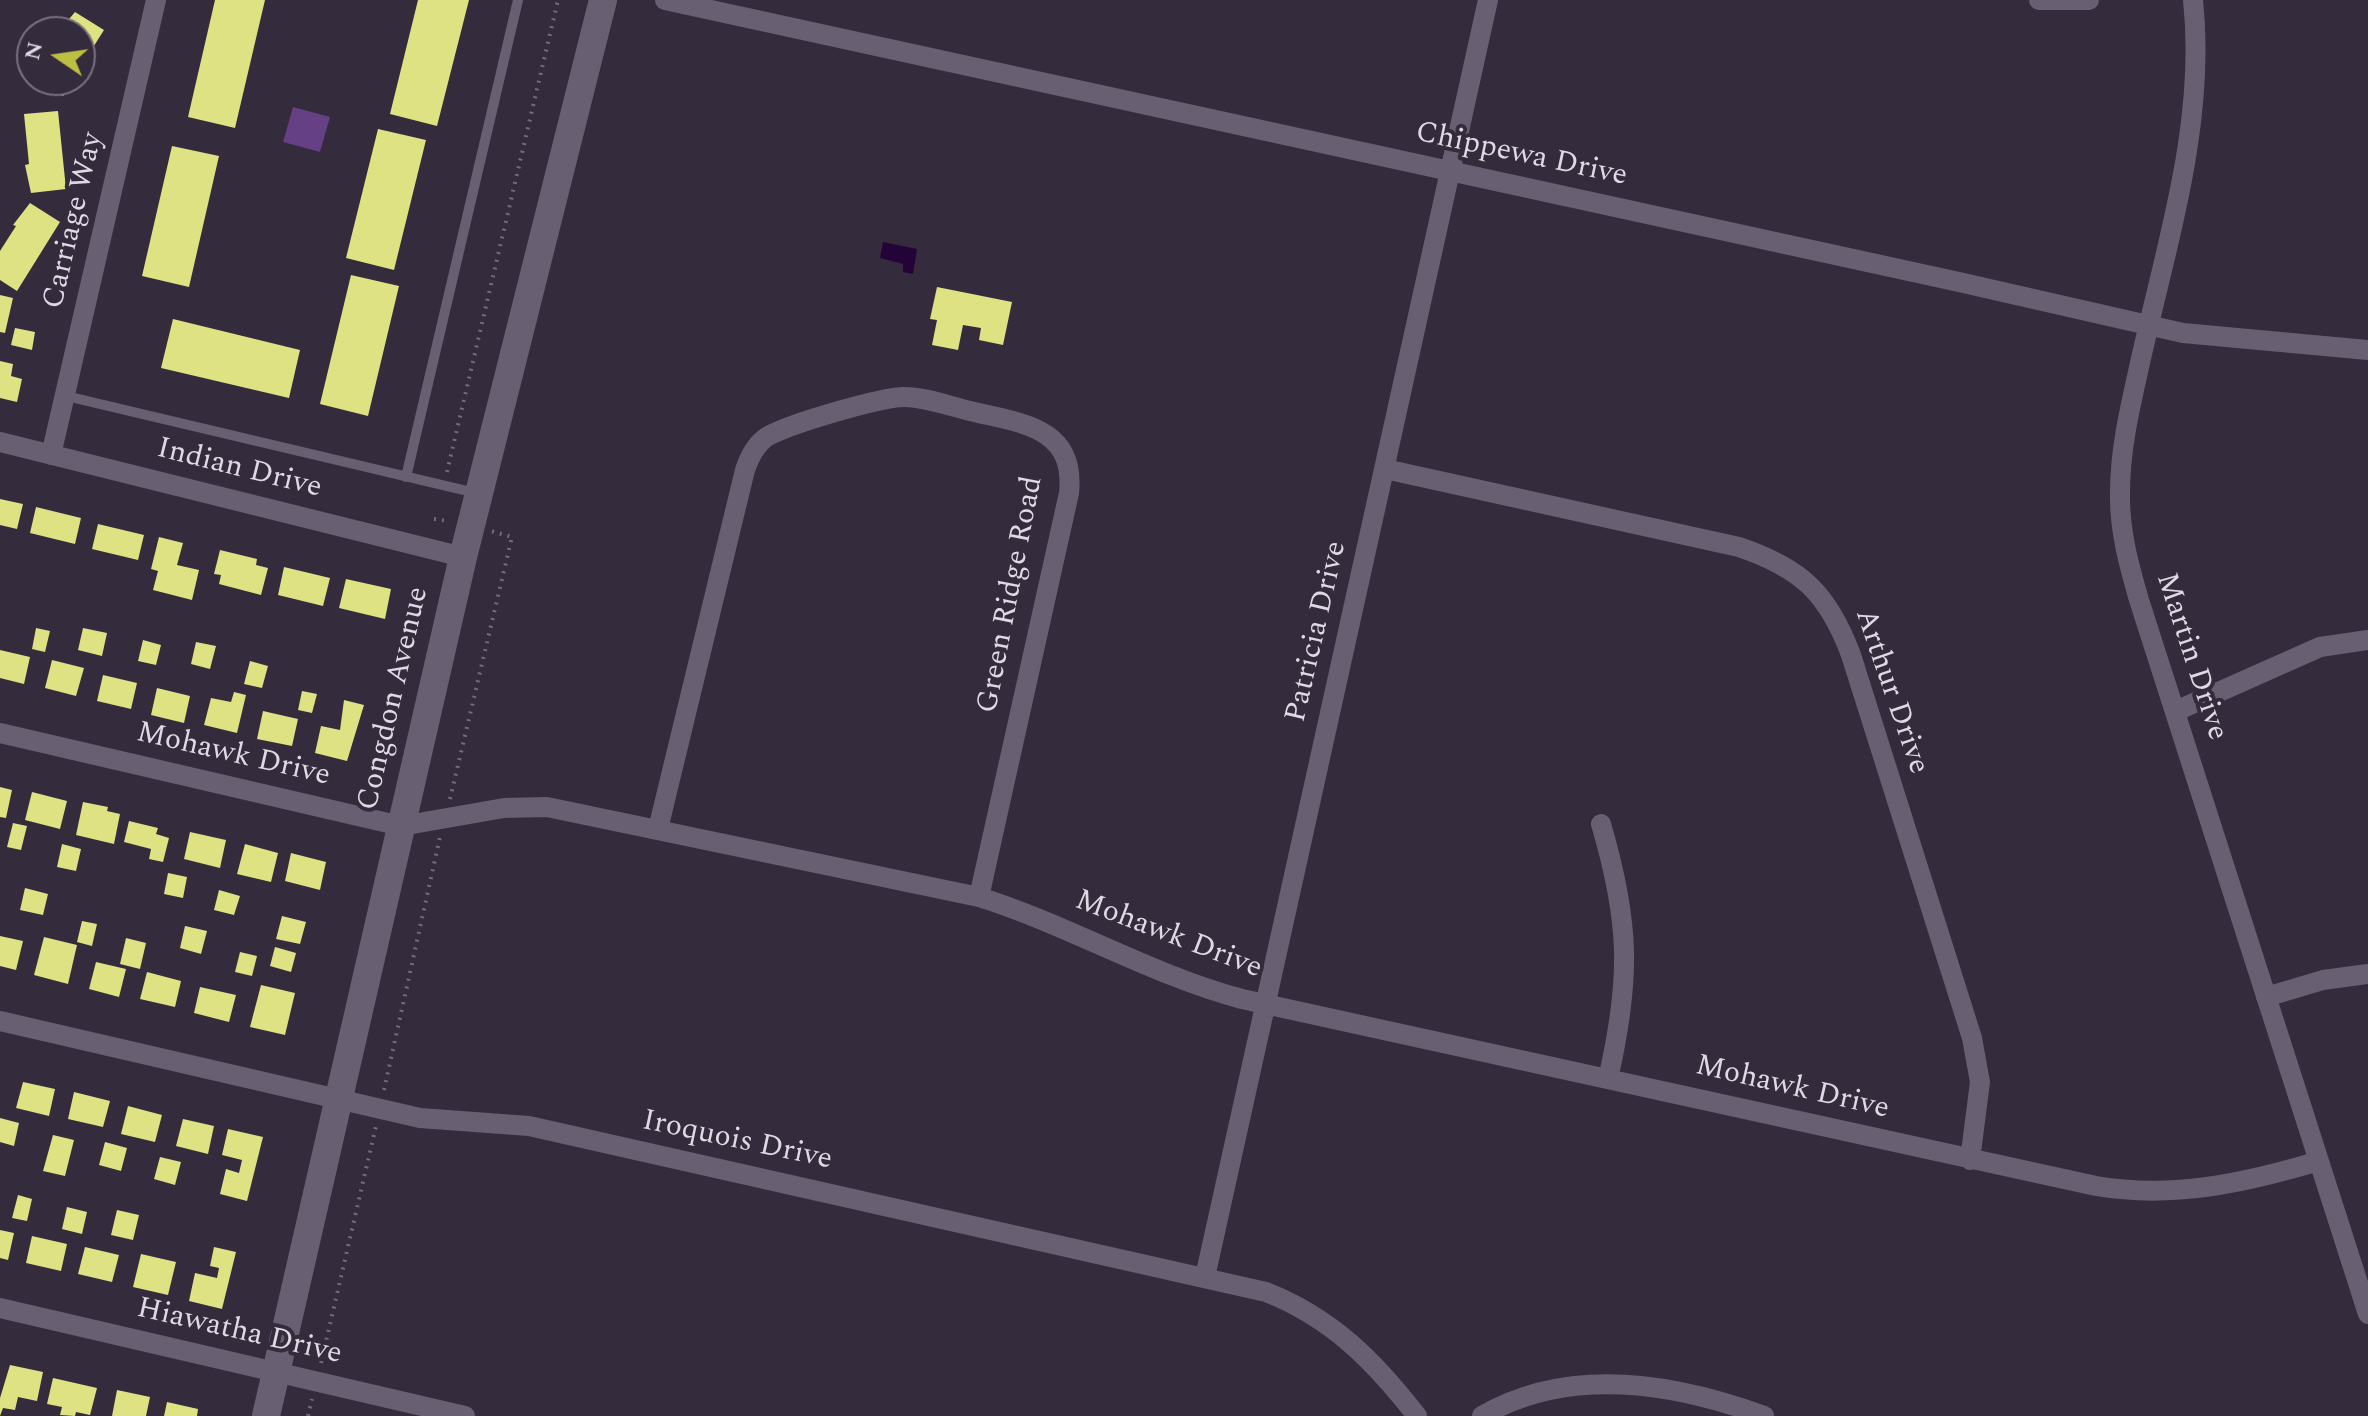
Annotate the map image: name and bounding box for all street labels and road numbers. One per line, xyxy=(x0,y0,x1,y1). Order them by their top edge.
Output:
street label: Chippewa Drive xyxy=(1412,116,1630,196)
street label: Carriage Way xyxy=(37,129,113,313)
street label: Indian Drive xyxy=(153,432,325,508)
street label: Green Ridge Road xyxy=(971,473,1053,717)
street label: Patricia Drive xyxy=(1280,538,1356,726)
street label: Martin Drive xyxy=(2146,569,2234,745)
street label: Congdon Avenue xyxy=(352,584,438,814)
street label: Arthur Drive xyxy=(1845,605,1935,779)
street label: Mohawk Drive xyxy=(133,716,333,796)
street label: Mohawk Drive xyxy=(1069,884,1267,988)
street label: Mohawk Drive xyxy=(1692,1049,1892,1129)
street label: Iroquois Drive xyxy=(639,1104,835,1180)
street label: Hiawatha Drive xyxy=(133,1292,345,1374)

